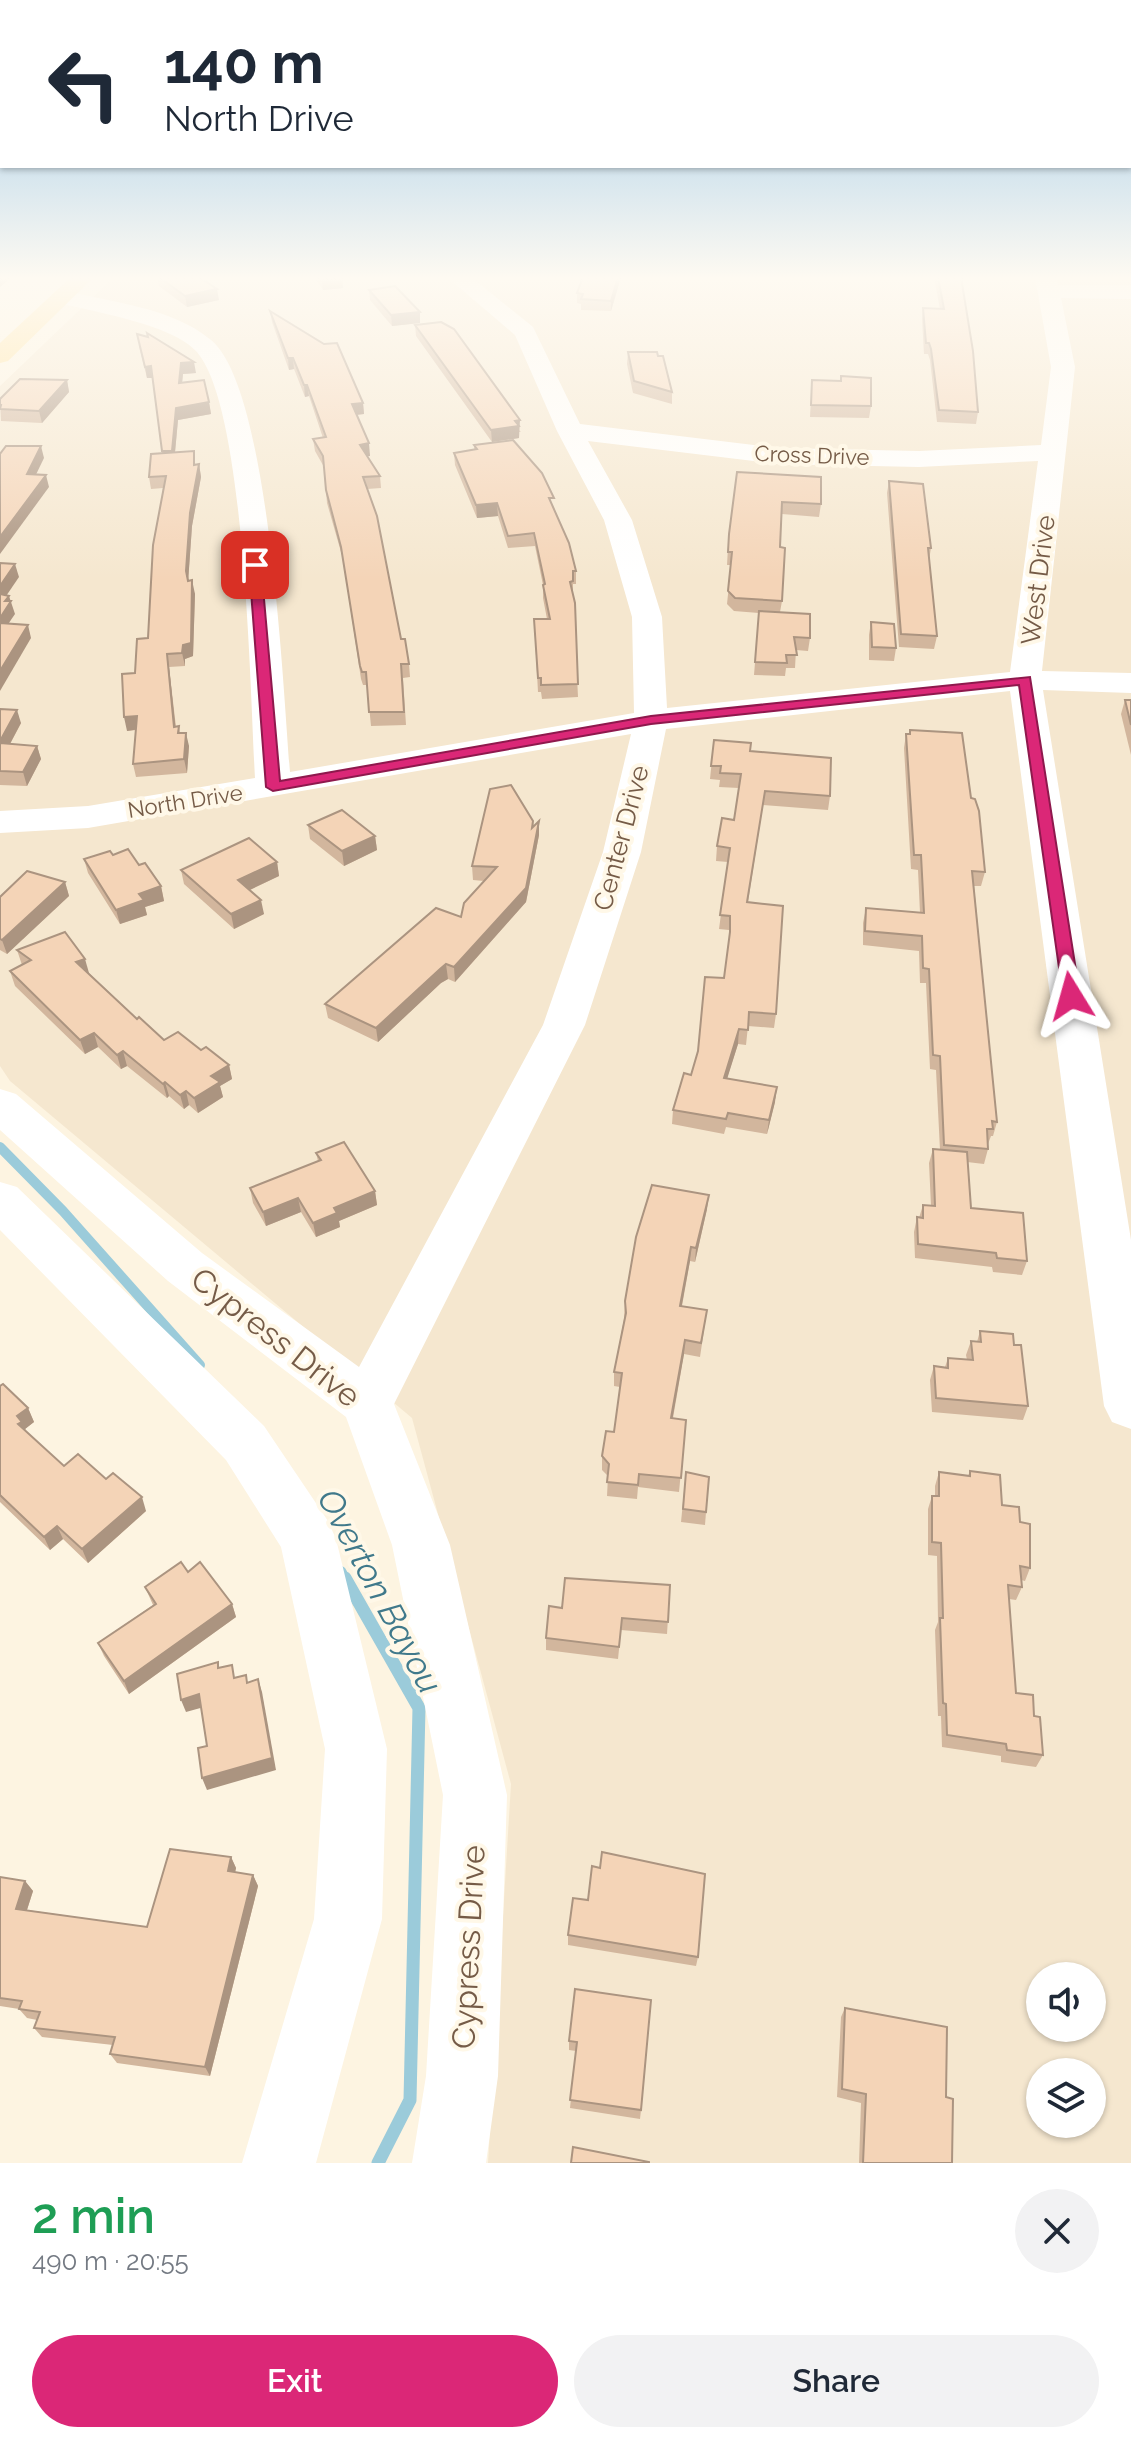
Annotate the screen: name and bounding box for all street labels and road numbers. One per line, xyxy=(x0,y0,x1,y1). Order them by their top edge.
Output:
street label: Cross Drive xyxy=(754,440,870,470)
street label: West Drive xyxy=(1015,513,1061,647)
street label: Center Drive xyxy=(587,762,655,914)
street label: North Drive xyxy=(126,779,244,823)
street label: Cypress Drive xyxy=(184,1260,368,1414)
street label: Cypress Drive xyxy=(444,1844,492,2050)

